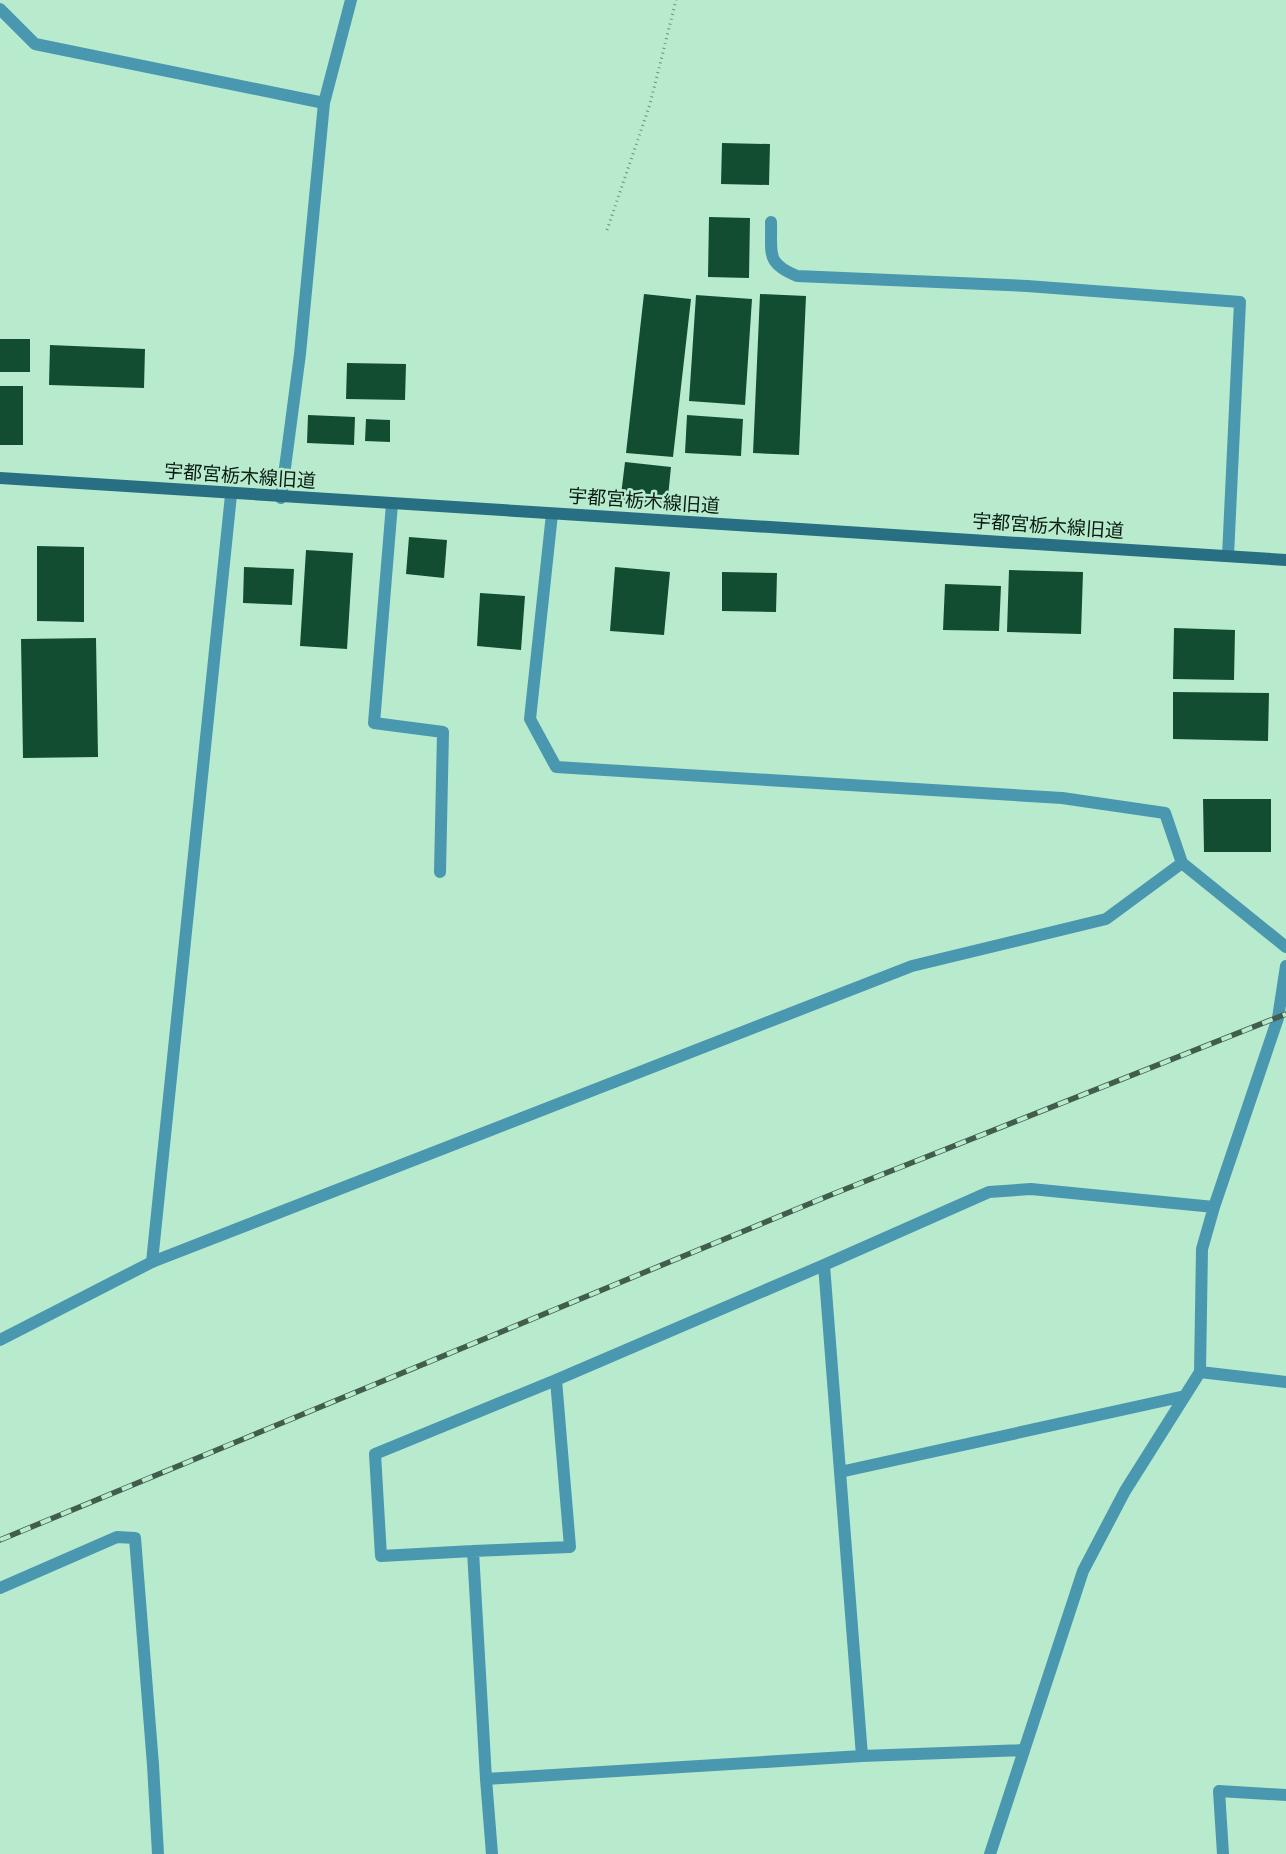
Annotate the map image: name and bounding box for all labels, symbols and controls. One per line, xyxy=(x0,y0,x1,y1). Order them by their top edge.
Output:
street label: 宇都宮栃木線旧道 xyxy=(163,459,317,493)
street label: 宇都宮栃木線旧道 xyxy=(567,484,721,518)
street label: 宇都宮栃木線旧道 xyxy=(971,509,1125,543)

